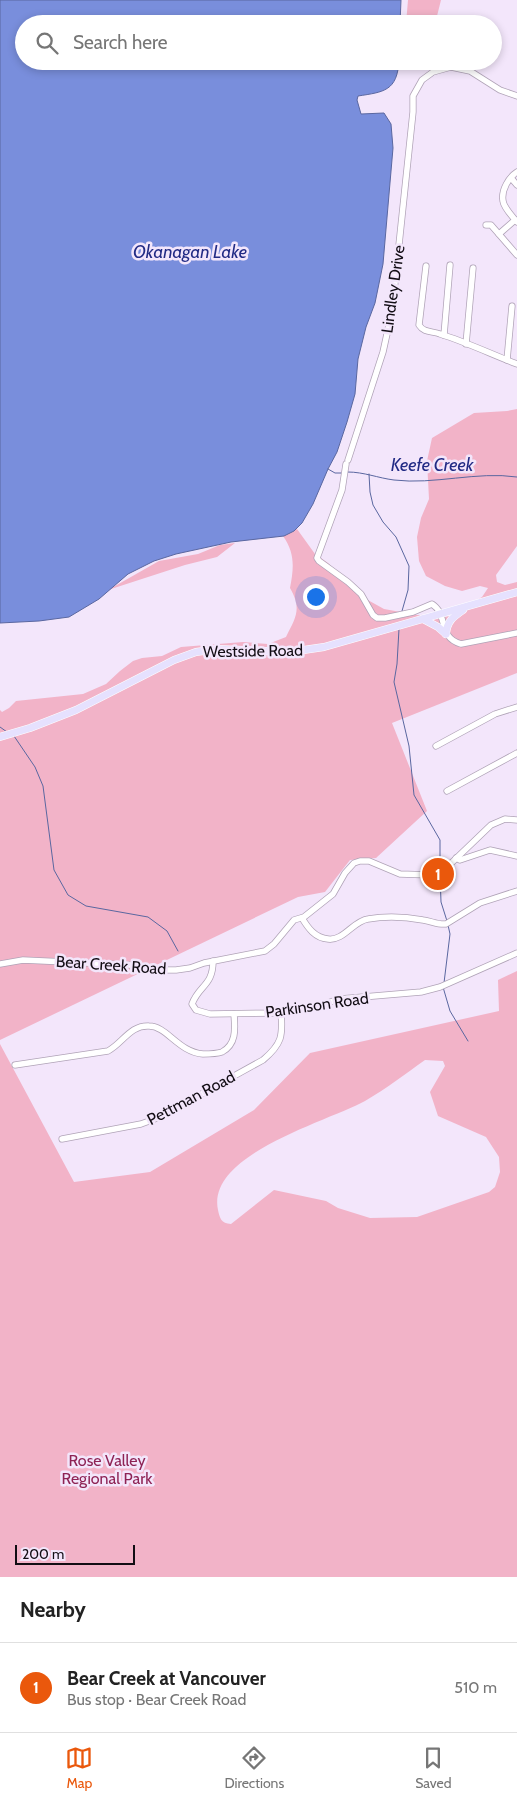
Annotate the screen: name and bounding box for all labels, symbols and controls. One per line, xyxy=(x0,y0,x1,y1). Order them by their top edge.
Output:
search box xyxy=(15,15,502,70)
icon: search xyxy=(33,29,61,57)
text: Search here xyxy=(73,31,167,54)
water label: Okanagan Lake xyxy=(133,241,247,263)
street label: Lindley Drive xyxy=(377,244,409,334)
water label: Keefe Creek xyxy=(391,454,475,476)
your location xyxy=(303,584,329,610)
street label: Westside Road xyxy=(203,641,303,661)
pin: 1 xyxy=(422,855,454,893)
street label: Bear Creek Road xyxy=(55,952,167,978)
street label: Parkinson Road xyxy=(264,988,370,1022)
street label: Pettman Road xyxy=(144,1067,238,1129)
park label: Rose Valley Regional Park xyxy=(62,1451,153,1488)
scale bar xyxy=(15,1542,135,1565)
text: 200 m xyxy=(22,1545,64,1563)
text: Nearby xyxy=(20,1597,86,1622)
text: Bear Creek at Vancouver xyxy=(67,1667,266,1690)
text: 1 xyxy=(33,1678,39,1697)
text: 510 m xyxy=(454,1678,497,1697)
text: Bus stop · Bear Creek Road xyxy=(67,1690,246,1709)
tab: Map xyxy=(65,1744,93,1792)
tab: Directions xyxy=(224,1744,284,1792)
tab: Saved xyxy=(415,1744,452,1792)

